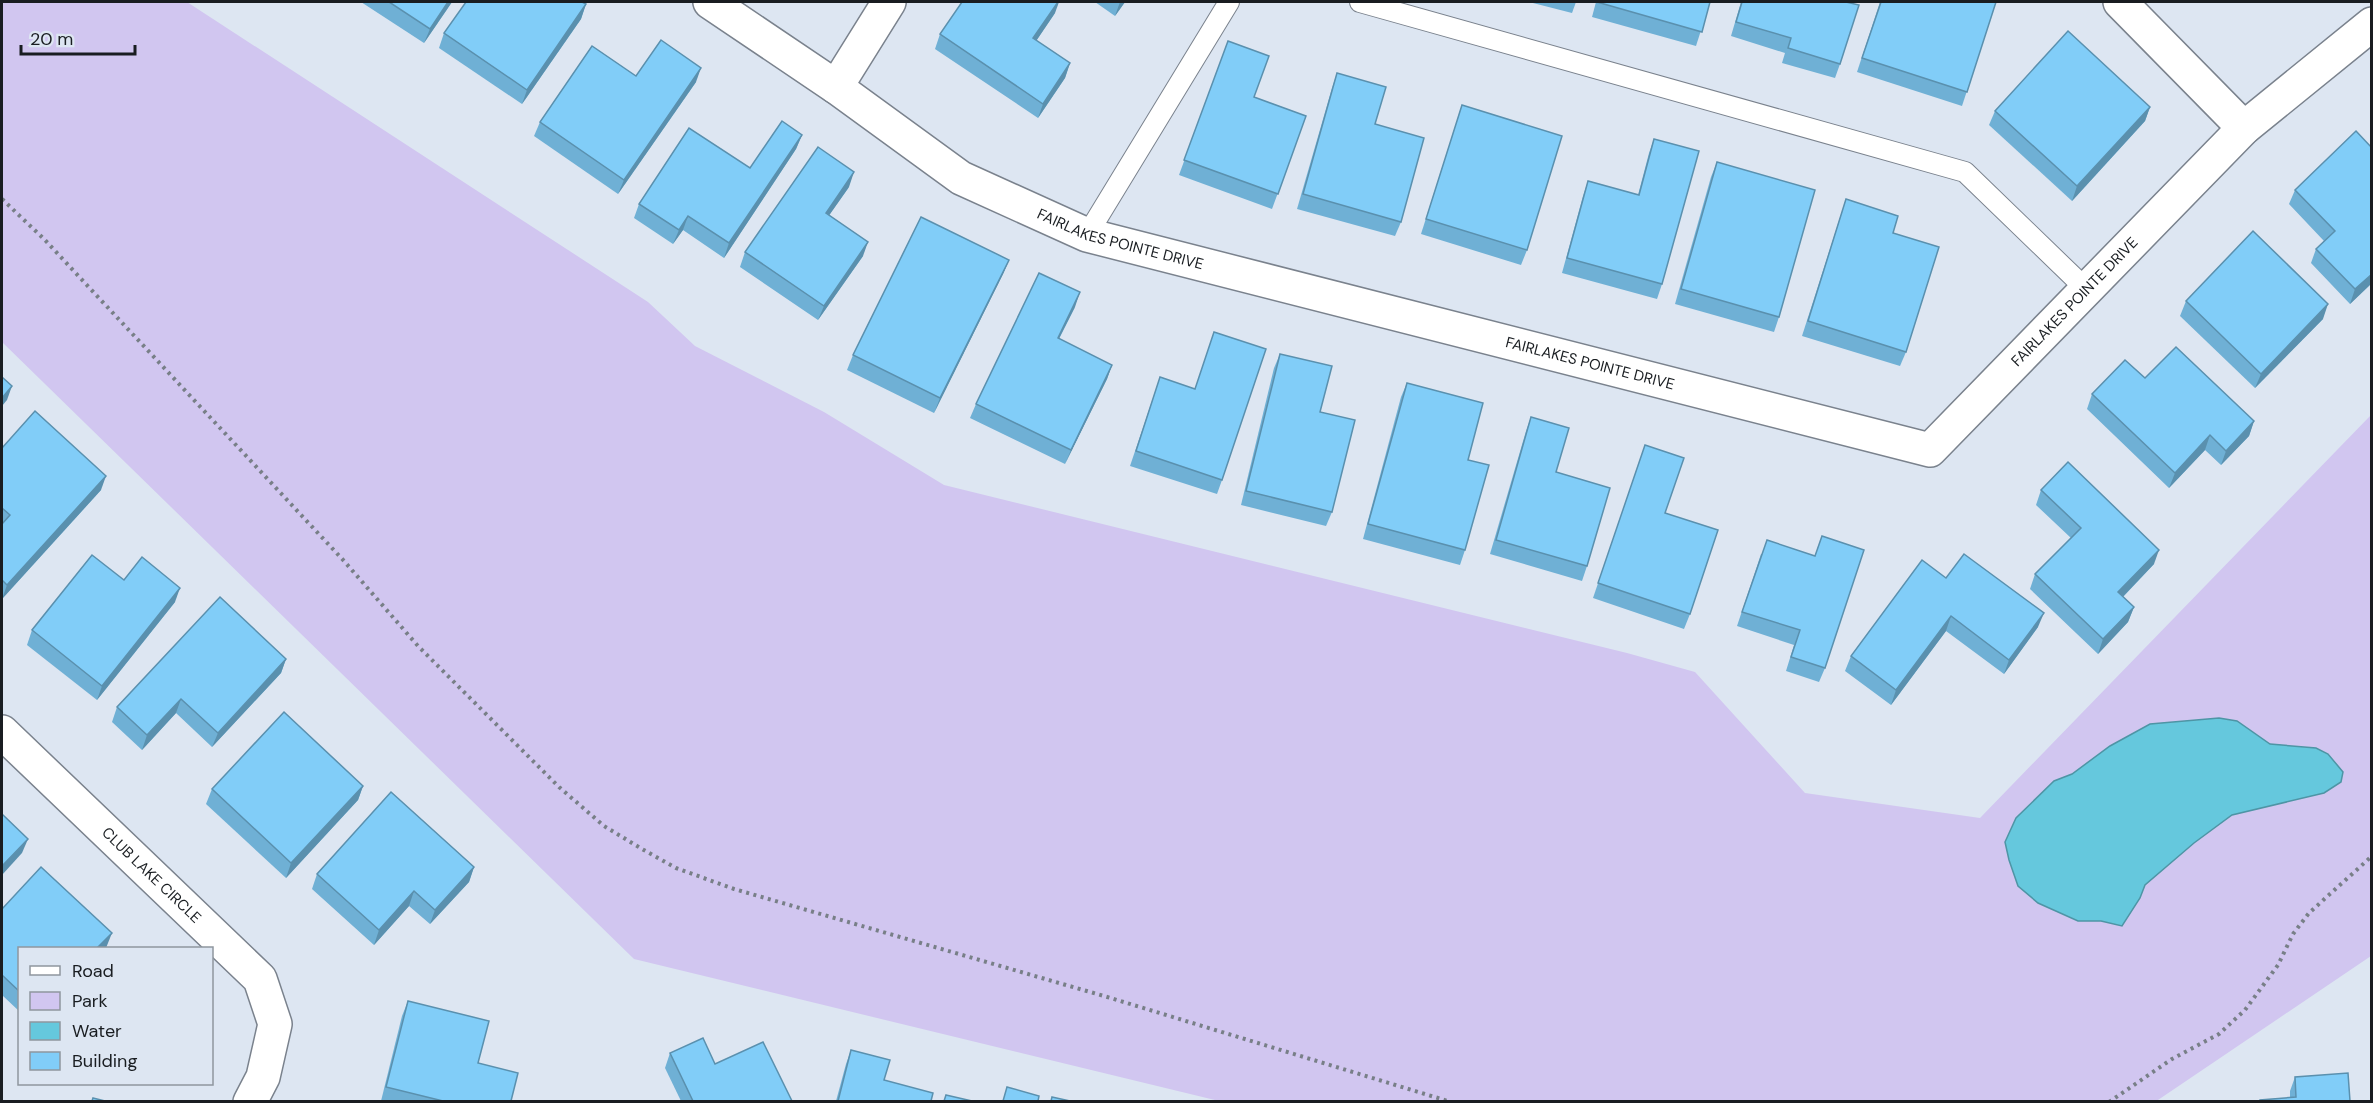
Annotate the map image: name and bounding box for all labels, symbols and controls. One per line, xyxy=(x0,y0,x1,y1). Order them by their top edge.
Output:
scale bar xyxy=(21,18,135,56)
text: 20 m xyxy=(30,27,73,51)
street label: FAIRLAKES POINTE DRIVE xyxy=(1034,204,1206,274)
street label: FAIRLAKES POINTE DRIVE xyxy=(2007,233,2142,371)
street label: FAIRLAKES POINTE DRIVE xyxy=(1503,332,1677,394)
street label: CLUB LAKE CIRCLE xyxy=(97,823,206,928)
legend xyxy=(18,947,213,1085)
text: Road xyxy=(72,959,114,983)
text: Park xyxy=(72,989,108,1013)
text: Water xyxy=(72,1019,122,1043)
text: Building xyxy=(72,1049,137,1073)

